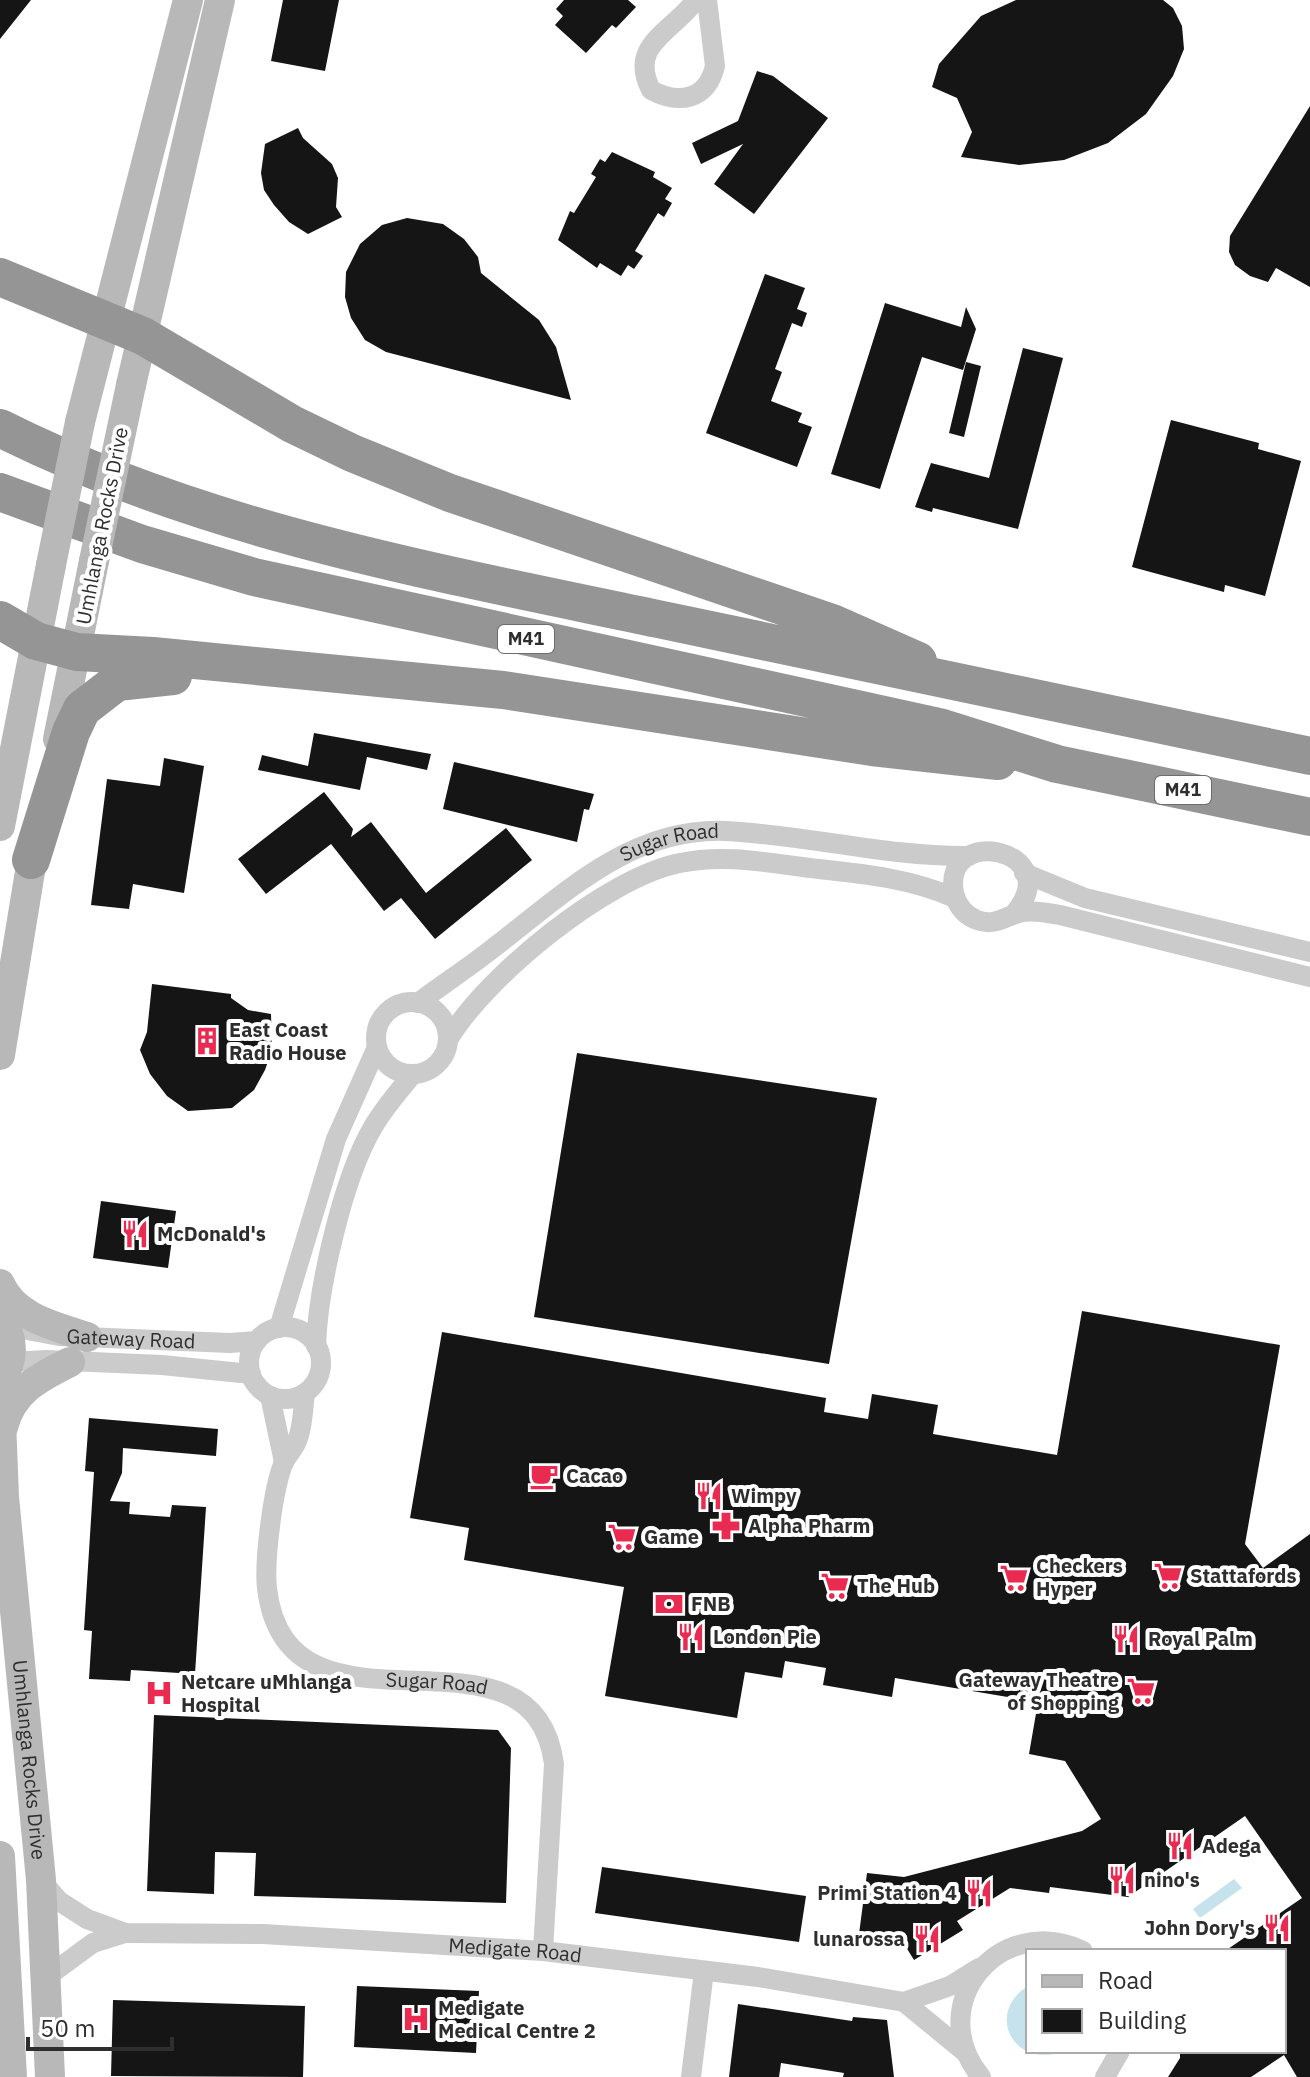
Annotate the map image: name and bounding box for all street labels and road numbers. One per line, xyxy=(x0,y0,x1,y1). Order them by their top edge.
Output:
street label: Umhlanga Rocks Drive xyxy=(69,425,134,627)
road number: M41 xyxy=(498,625,554,653)
road number: M41 xyxy=(1155,776,1211,804)
street label: Sugar Road xyxy=(615,817,719,868)
street label: Gateway Road xyxy=(66,1322,196,1355)
street label: Umhlanga Rocks Drive xyxy=(7,1658,53,1861)
street label: Sugar Road xyxy=(385,1665,490,1701)
street label: Medigate Road xyxy=(448,1931,583,1969)

